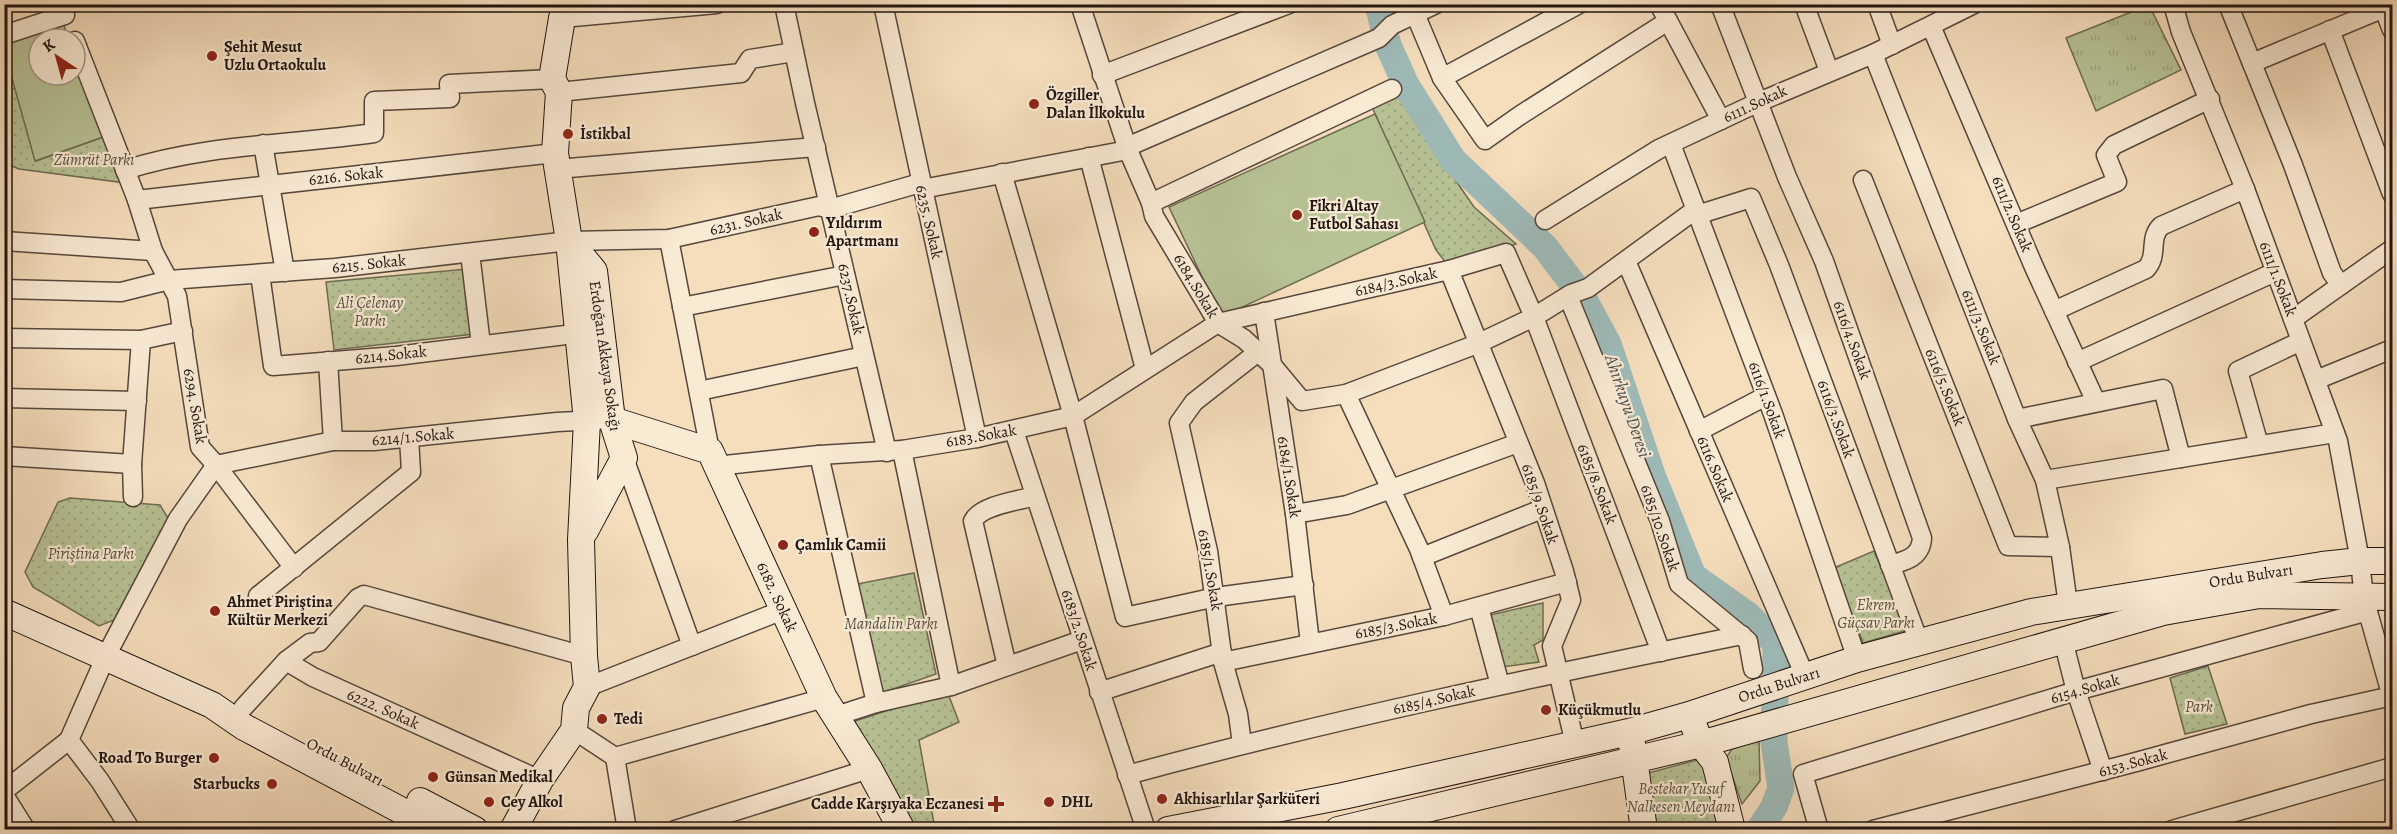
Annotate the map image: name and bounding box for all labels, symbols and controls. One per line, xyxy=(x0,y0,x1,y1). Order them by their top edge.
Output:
north arrow xyxy=(27,27,87,87)
text: K xyxy=(38,33,60,58)
place label: Şehit Mesut Uzlu Ortaokulu xyxy=(224,36,326,76)
marker: Şehit Mesut Uzlu Ortaokulu xyxy=(205,49,219,63)
street label: 6111.Sokak xyxy=(1720,80,1790,128)
place label: Özgiller Dalan İlkokulu xyxy=(1046,84,1145,124)
marker: Özgiller Dalan İlkokulu xyxy=(1027,97,1041,111)
place label: İstikbal xyxy=(580,123,631,145)
marker: İstikbal xyxy=(561,127,575,141)
park label: Zümrüt Parkı xyxy=(54,149,134,171)
street label: 6216. Sokak xyxy=(308,161,384,191)
street label: 6111/2.Sokak xyxy=(1986,173,2038,255)
street label: 6235. Sokak xyxy=(910,183,948,261)
place label: Fikri Altay Futbol Sahası xyxy=(1309,195,1399,235)
street label: 6231. Sokak xyxy=(707,203,785,241)
marker: Fikri Altay Futbol Sahası xyxy=(1290,208,1304,222)
place label: Yıldırım Apartmanı xyxy=(825,212,899,252)
marker: Yıldırım Apartmanı xyxy=(807,225,821,239)
street label: 6111/1.Sokak xyxy=(2254,238,2302,320)
street label: 6215. Sokak xyxy=(331,249,407,279)
street label: 6184.Sokak xyxy=(1168,250,1224,323)
street label: 6237.Sokak xyxy=(832,261,870,337)
street label: 6184/3.Sokak xyxy=(1353,262,1439,302)
street label: Erdoğan Akkaya Sokağı xyxy=(584,279,626,433)
street label: 6111/3.Sokak xyxy=(1956,286,2006,368)
park label: Ali Çelenay Parkı xyxy=(336,292,403,332)
street label: 6116/4.Sokak xyxy=(1828,298,1876,382)
street label: 6214.Sokak xyxy=(354,340,428,370)
street label: 6116/5.Sokak xyxy=(1919,345,1971,429)
water label: Ahırkuyu Deresi xyxy=(1599,350,1657,461)
street label: 6116/1.Sokak xyxy=(1743,358,1791,442)
street label: 6294. Sokak xyxy=(178,366,212,446)
street label: 6116/3.Sokak xyxy=(1812,377,1860,461)
street label: 6183.Sokak xyxy=(944,419,1018,453)
street label: 6214/1.Sokak xyxy=(371,422,455,452)
street label: 6116.Sokak xyxy=(1691,433,1739,505)
street label: 6184/1.Sokak xyxy=(1272,434,1306,520)
street label: 6185/8.Sokak xyxy=(1572,441,1622,527)
street label: 6185/9.Sokak xyxy=(1516,461,1564,547)
street label: 6185/10.Sokak xyxy=(1635,481,1685,575)
street label: 6185/1.Sokak xyxy=(1192,528,1228,612)
place label: Çamlık Camii xyxy=(795,534,887,556)
marker: Çamlık Camii xyxy=(776,538,790,552)
park label: Piriştina Parkı xyxy=(48,543,134,565)
street label: 6182. Sokak xyxy=(751,558,803,636)
street label: Ordu Bulvarı xyxy=(2208,559,2294,593)
street label: 6183/2.Sokak xyxy=(1056,587,1102,673)
place label: Ahmet Piriştina Kültür Merkezi xyxy=(226,591,333,631)
park label: Ekrem Güçsav Parkı xyxy=(1837,594,1915,634)
marker: Ahmet Piriştina Kültür Merkezi xyxy=(208,604,222,618)
street label: 6185/3.Sokak xyxy=(1353,607,1439,645)
park label: Mandalin Parkı xyxy=(844,613,938,635)
street label: Ordu Bulvarı xyxy=(1735,661,1823,709)
street label: 6154.Sokak xyxy=(2048,669,2122,709)
street label: 6185/4.Sokak xyxy=(1391,680,1477,720)
street label: 6222. Sokak xyxy=(343,683,423,735)
park label: Park xyxy=(2185,696,2213,718)
place label: Küçükmutlu xyxy=(1558,699,1641,721)
marker: Küçükmutlu xyxy=(1539,703,1553,717)
place label: Tedi xyxy=(614,708,643,730)
marker: Tedi xyxy=(595,712,609,726)
street label: Ordu Bulvarı xyxy=(303,732,387,792)
street label: 6153.Sokak xyxy=(2096,743,2170,783)
place label: Road To Burger xyxy=(98,747,202,769)
marker: Road To Burger xyxy=(207,751,221,765)
place label: Günsan Medikal xyxy=(445,766,554,788)
marker: Günsan Medikal xyxy=(426,770,440,784)
place label: Starbucks xyxy=(193,773,260,795)
marker: Starbucks xyxy=(265,777,279,791)
park label: Bestekar Yusuf Nalkesen Meydanı xyxy=(1627,778,1735,818)
place label: Akhisarlılar Şarküteri xyxy=(1173,788,1320,810)
place label: Cey Alkol xyxy=(501,791,564,813)
place label: DHL xyxy=(1061,791,1093,813)
marker: Akhisarlılar Şarküteri xyxy=(1155,792,1169,806)
place label: Cadde Karşıyaka Eczanesi xyxy=(811,793,984,815)
marker: Cey Alkol xyxy=(482,795,496,809)
marker: DHL xyxy=(1042,795,1056,809)
marker: Cadde Karşıyaka Eczanesi xyxy=(989,797,1003,811)

